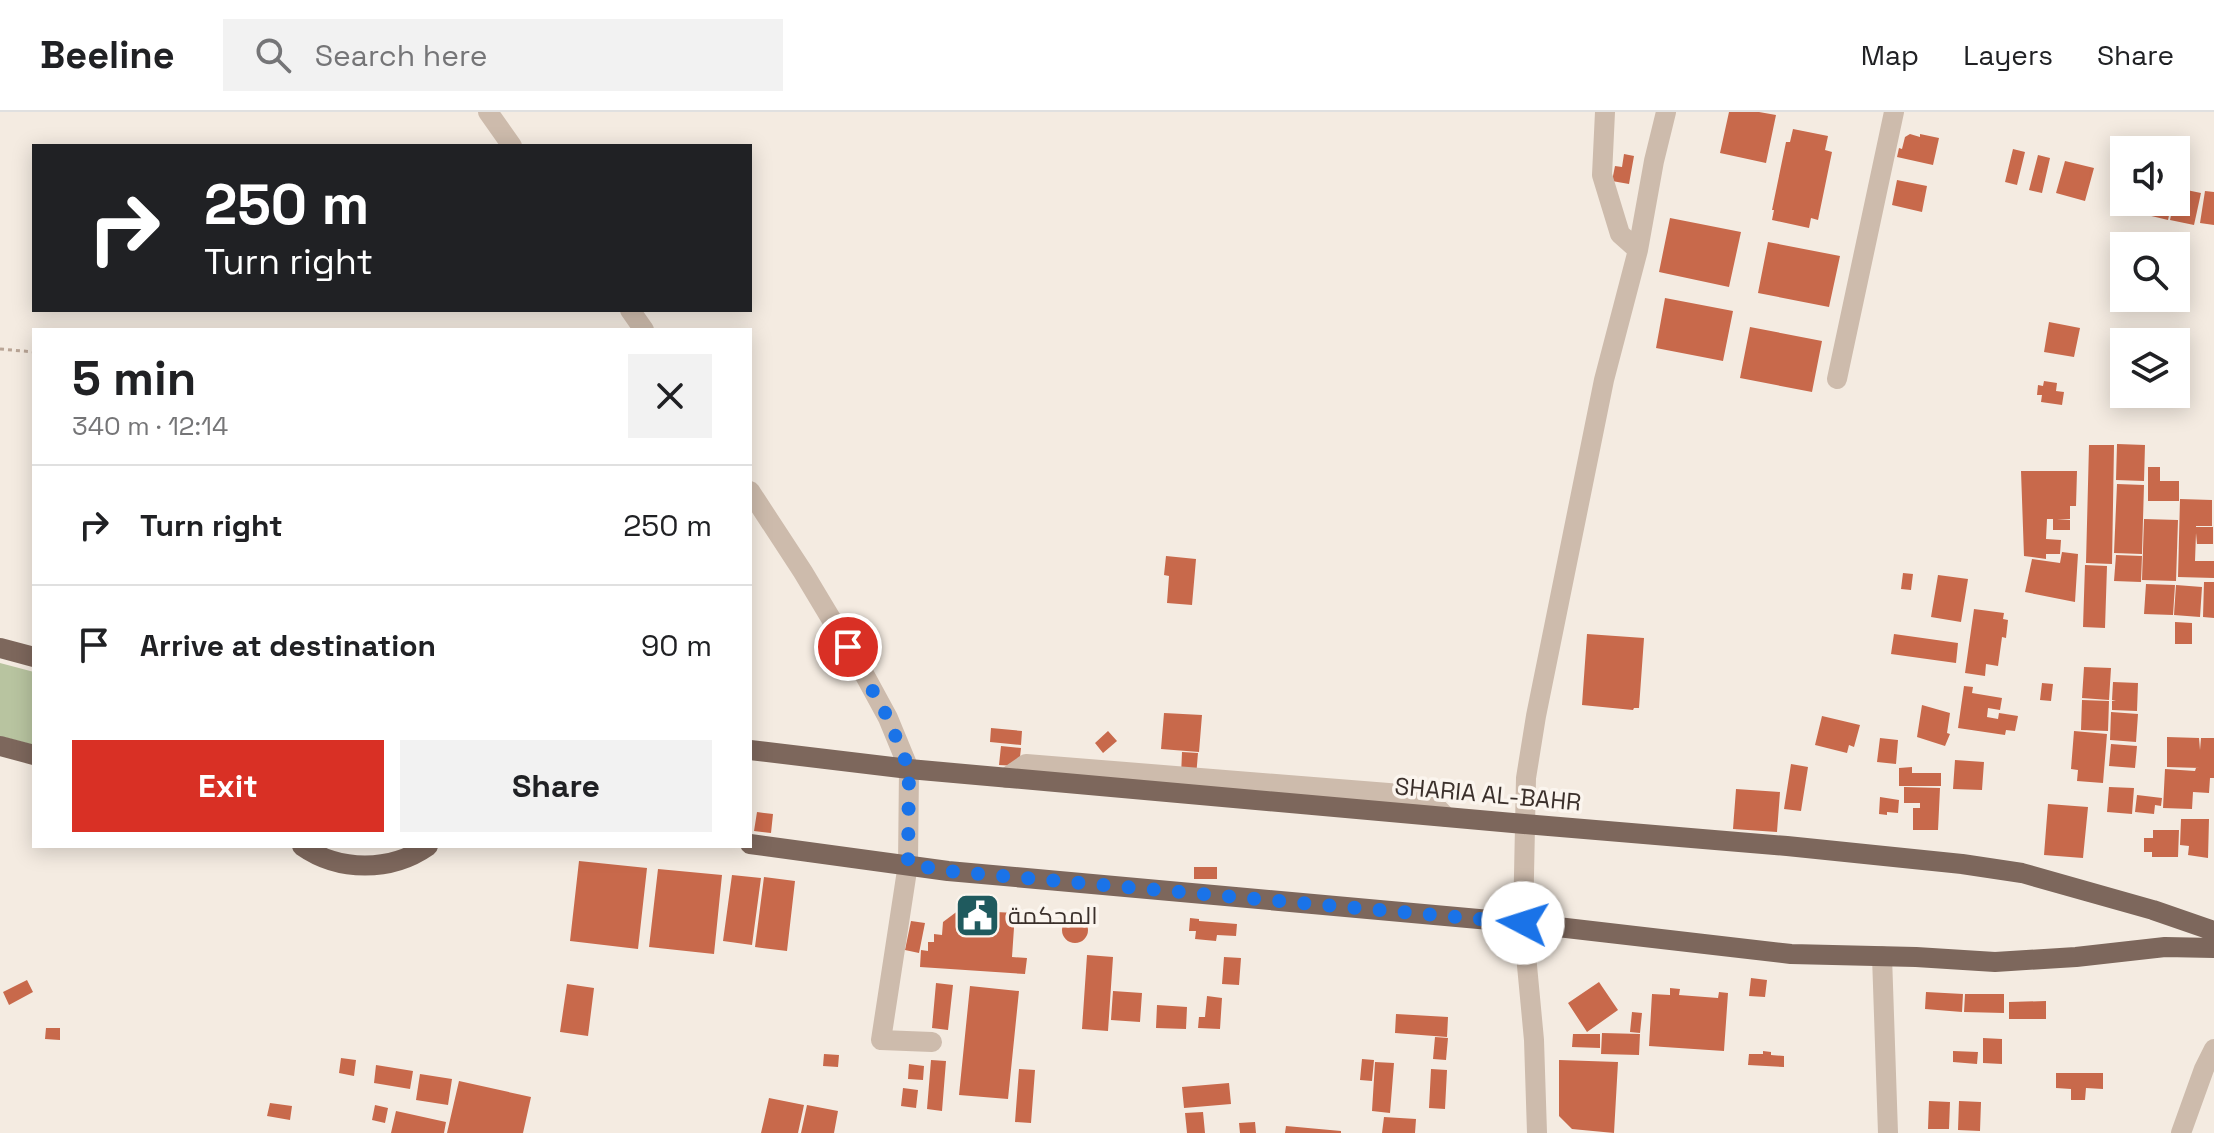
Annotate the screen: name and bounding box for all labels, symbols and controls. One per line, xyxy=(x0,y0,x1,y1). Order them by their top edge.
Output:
search box xyxy=(223,19,783,91)
text: Beeline xyxy=(40,31,175,79)
icon: search xyxy=(251,33,295,77)
text: Search here xyxy=(315,36,488,75)
text: Map xyxy=(1861,37,1919,73)
text: Layers xyxy=(1963,37,2053,73)
text: Share xyxy=(2097,37,2174,73)
map controls xyxy=(2110,136,2190,408)
button: sound xyxy=(2110,136,2190,216)
text: 250 m xyxy=(204,169,369,240)
icon: right xyxy=(72,176,176,280)
button: search xyxy=(2110,232,2190,312)
text: Turn right xyxy=(204,239,373,285)
button: layers xyxy=(2110,328,2190,408)
text: 5 min xyxy=(72,348,196,409)
button: close xyxy=(628,354,712,438)
text: 340 m · 12:14 xyxy=(72,409,228,443)
icon: right xyxy=(72,503,116,547)
text: Turn right xyxy=(140,506,283,545)
text: 250 m xyxy=(623,506,712,545)
pin xyxy=(814,613,882,681)
icon: arrive xyxy=(72,623,116,667)
icon: arrive xyxy=(826,625,870,669)
text: Arrive at destination xyxy=(140,626,436,665)
text: 90 m xyxy=(641,626,712,665)
button: Exit xyxy=(72,740,384,832)
button: Share xyxy=(400,740,712,832)
street label: SHARIA AL-BAHR xyxy=(1393,770,1583,818)
position arrow xyxy=(1481,881,1565,965)
public building icon: المحكمة xyxy=(953,891,1001,939)
place label: المحكمة xyxy=(1008,900,1098,931)

